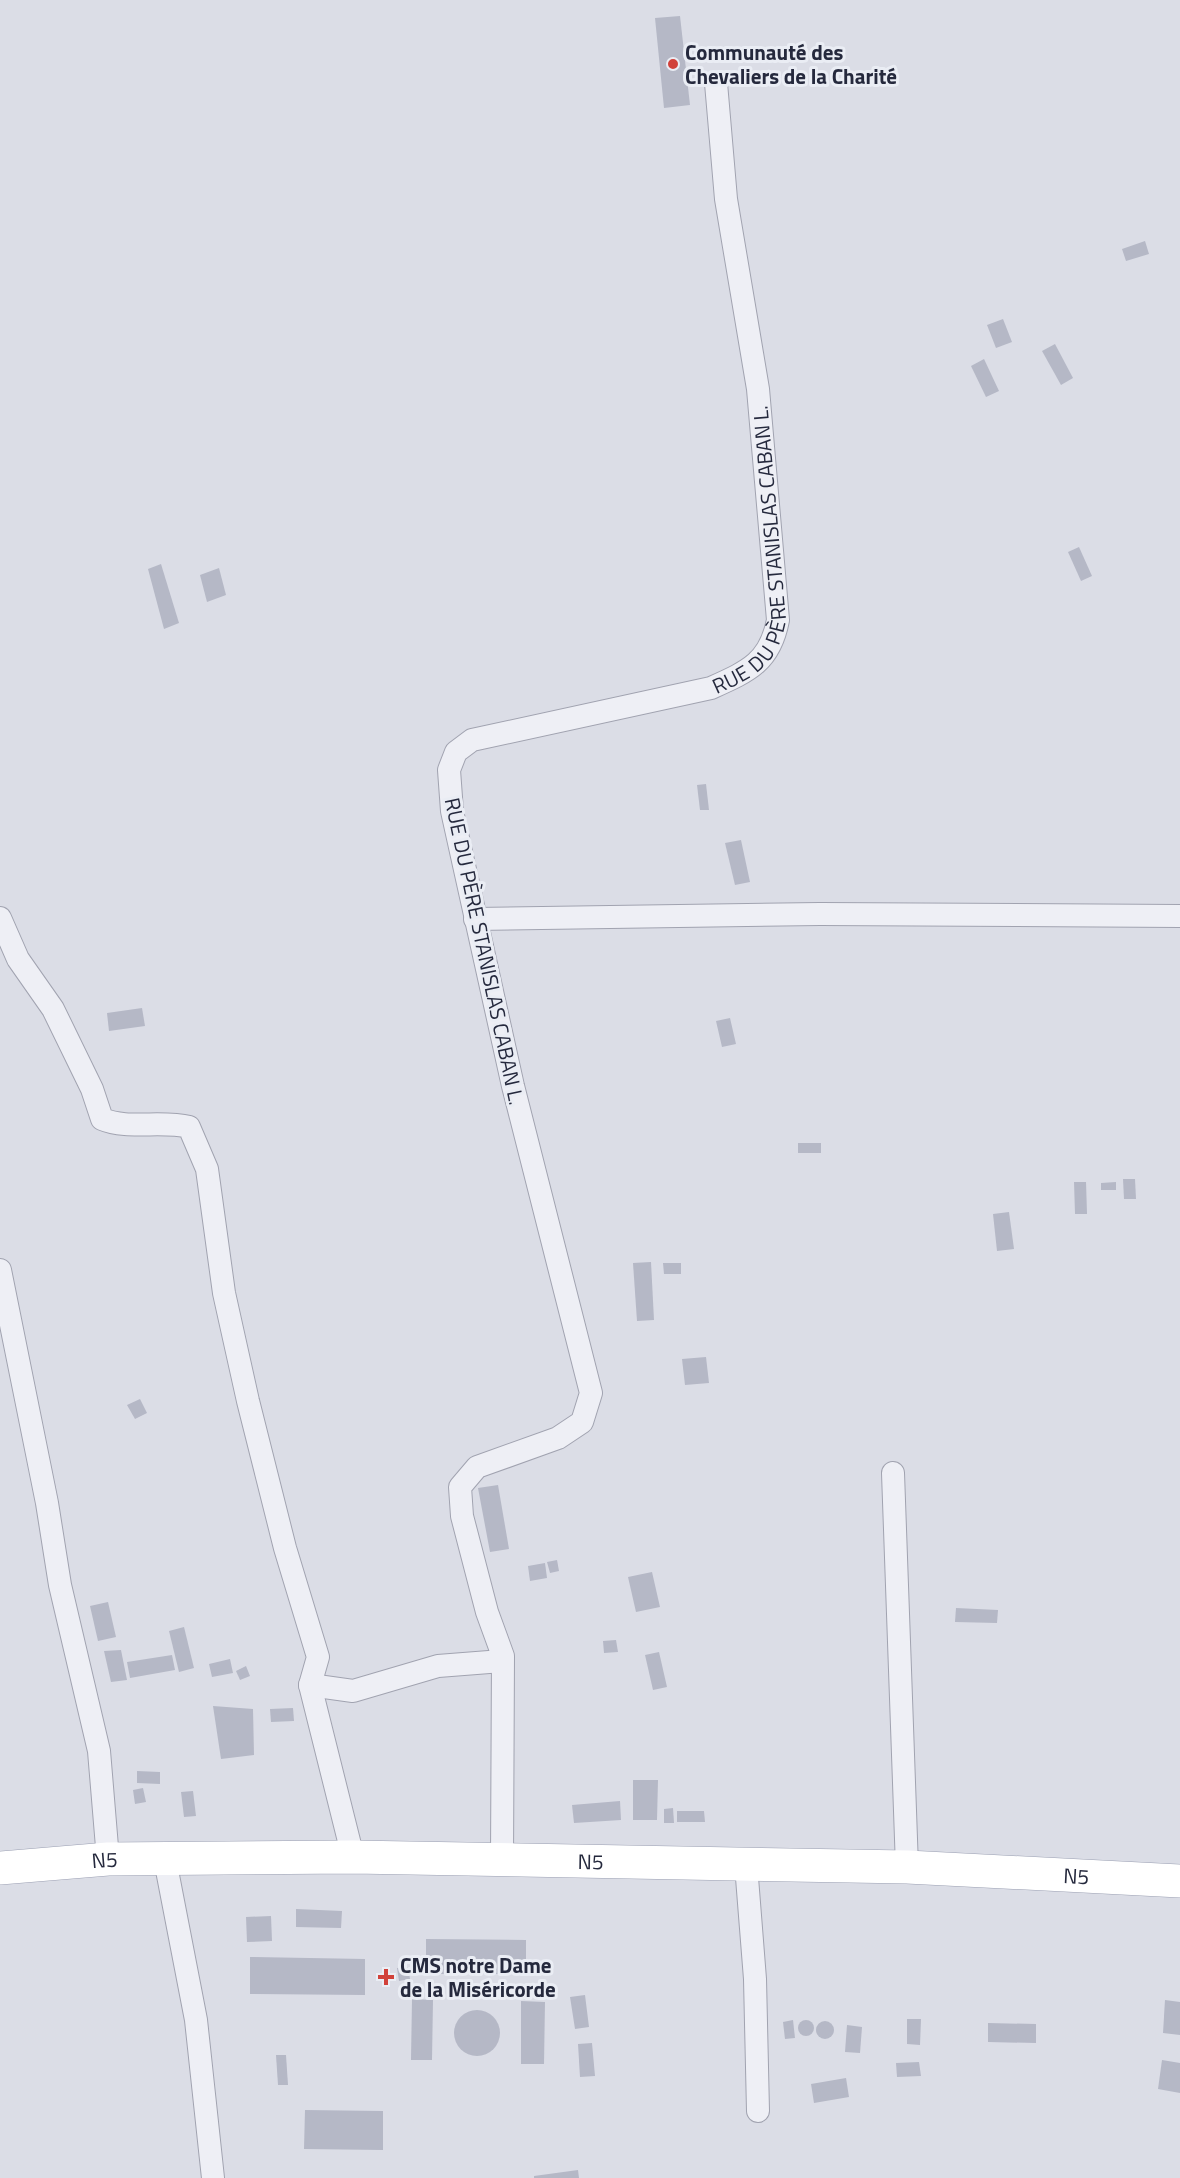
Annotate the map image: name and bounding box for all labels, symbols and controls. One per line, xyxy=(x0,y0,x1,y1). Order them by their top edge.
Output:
place label: Communauté des Chevaliers de la Charité xyxy=(685,36,897,92)
marker: Communauté des Chevaliers de la Charité xyxy=(666,57,680,71)
street label: RUE DU PÈRE STANISLAS CABAN L. xyxy=(707,405,794,702)
street label: RUE DU PÈRE STANISLAS CABAN L. xyxy=(437,794,533,1108)
street label: N5 xyxy=(90,1843,118,1876)
street label: N5 xyxy=(577,1845,604,1878)
street label: N5 xyxy=(1063,1859,1090,1892)
place label: CMS notre Dame de la Miséricorde xyxy=(400,1949,556,2005)
marker: CMS notre Dame de la Miséricorde xyxy=(377,1968,395,1986)

